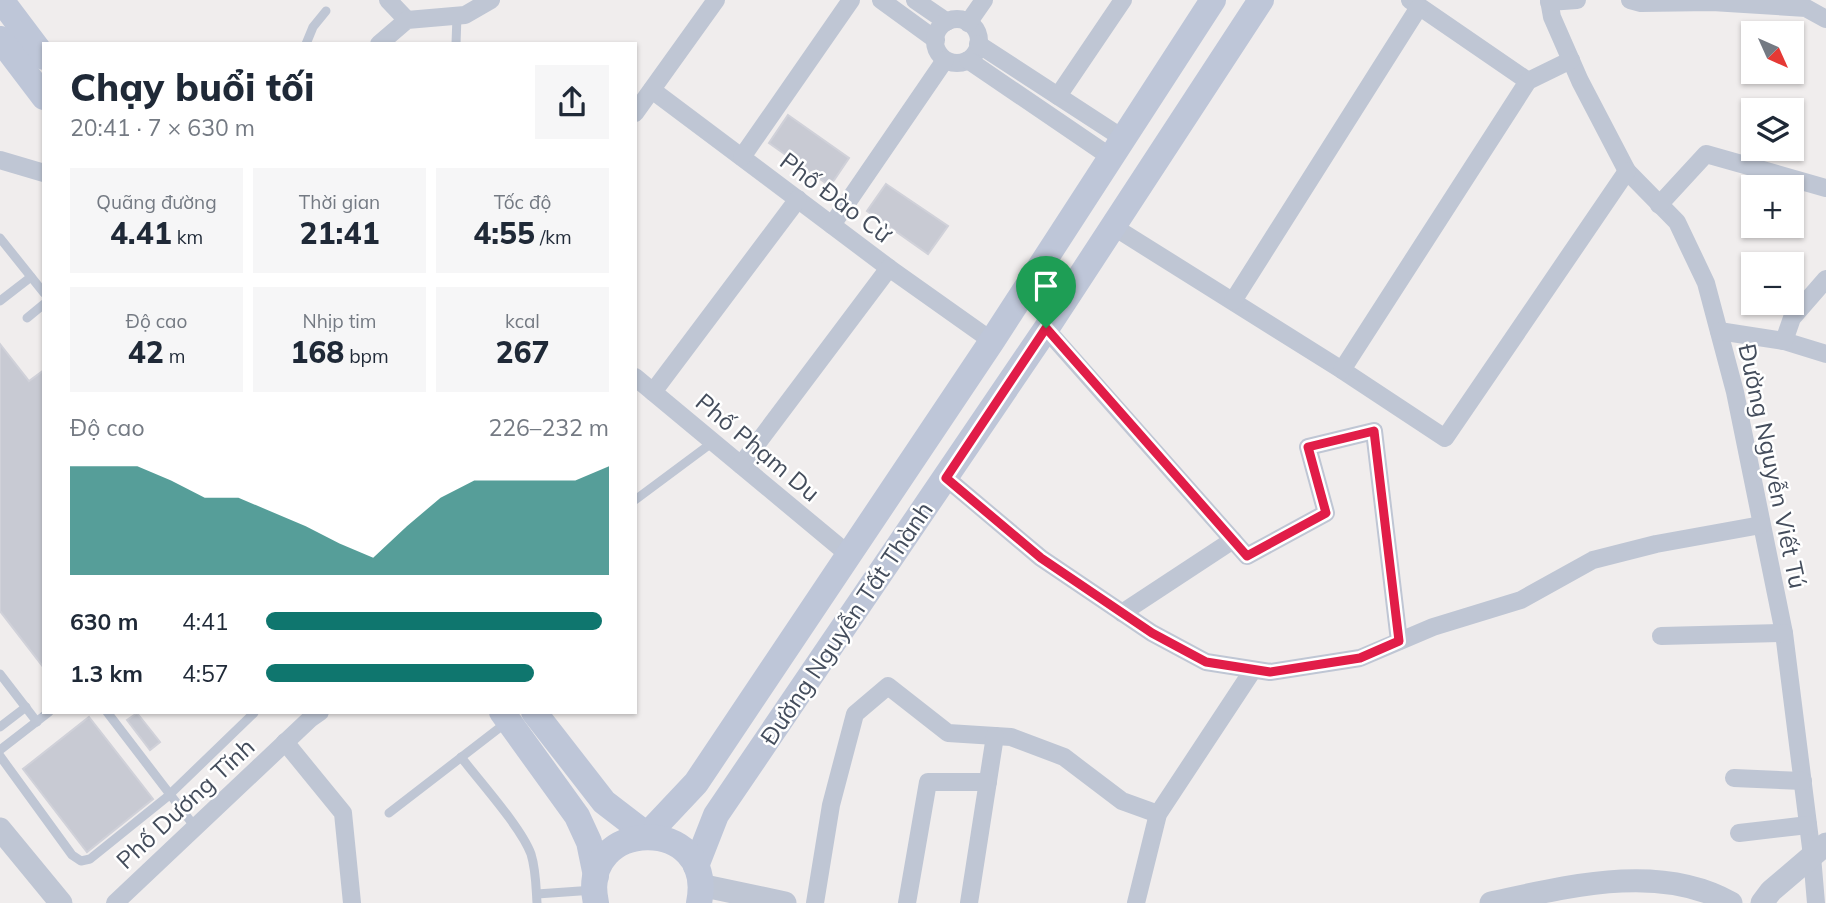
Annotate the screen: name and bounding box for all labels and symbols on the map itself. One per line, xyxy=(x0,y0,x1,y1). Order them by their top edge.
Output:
north arrow xyxy=(1741,21,1804,84)
street label: Phố Đào Cừ xyxy=(774,145,899,249)
pin xyxy=(1016,256,1076,328)
street label: Đường Nguyễn Viết Tú xyxy=(1732,341,1814,591)
street label: Phố Phạm Du xyxy=(690,386,826,508)
street label: Đường Nguyễn Tất Thành xyxy=(753,496,939,750)
street label: Phố Dương Tĩnh xyxy=(110,731,260,875)

